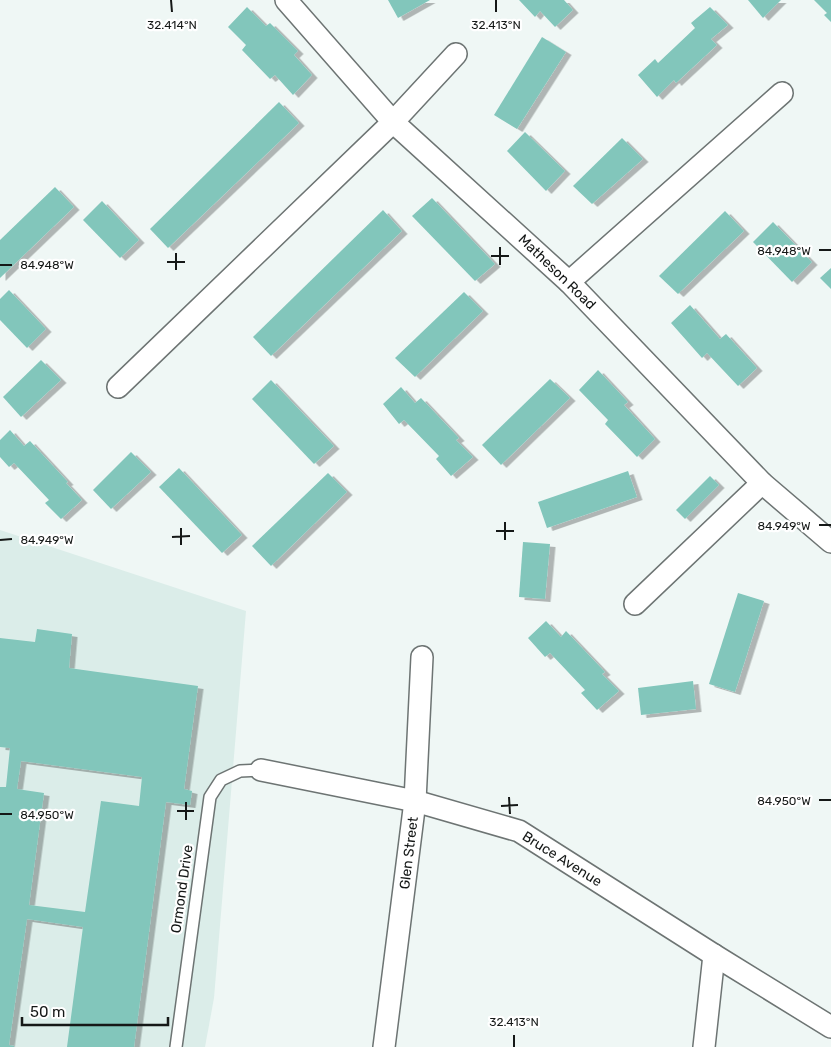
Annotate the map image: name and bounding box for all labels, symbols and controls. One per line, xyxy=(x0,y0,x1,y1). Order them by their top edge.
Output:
text: 32.414°N xyxy=(147,18,197,32)
text: 32.413°N xyxy=(471,18,521,32)
street label: Matheson Road xyxy=(515,231,599,313)
text: 84.948°W xyxy=(757,244,811,258)
text: 84.948°W xyxy=(20,258,74,272)
text: 84.949°W xyxy=(757,519,811,533)
text: 84.949°W xyxy=(20,533,74,547)
text: 84.950°W xyxy=(757,794,811,808)
text: 84.950°W xyxy=(20,808,74,822)
street label: Glen Street xyxy=(396,815,422,890)
street label: Bruce Avenue xyxy=(519,828,605,890)
street label: Ormond Drive xyxy=(167,843,197,934)
scale bar xyxy=(22,994,169,1026)
text: 50 m xyxy=(30,1003,65,1021)
text: 32.413°N xyxy=(489,1015,539,1029)

